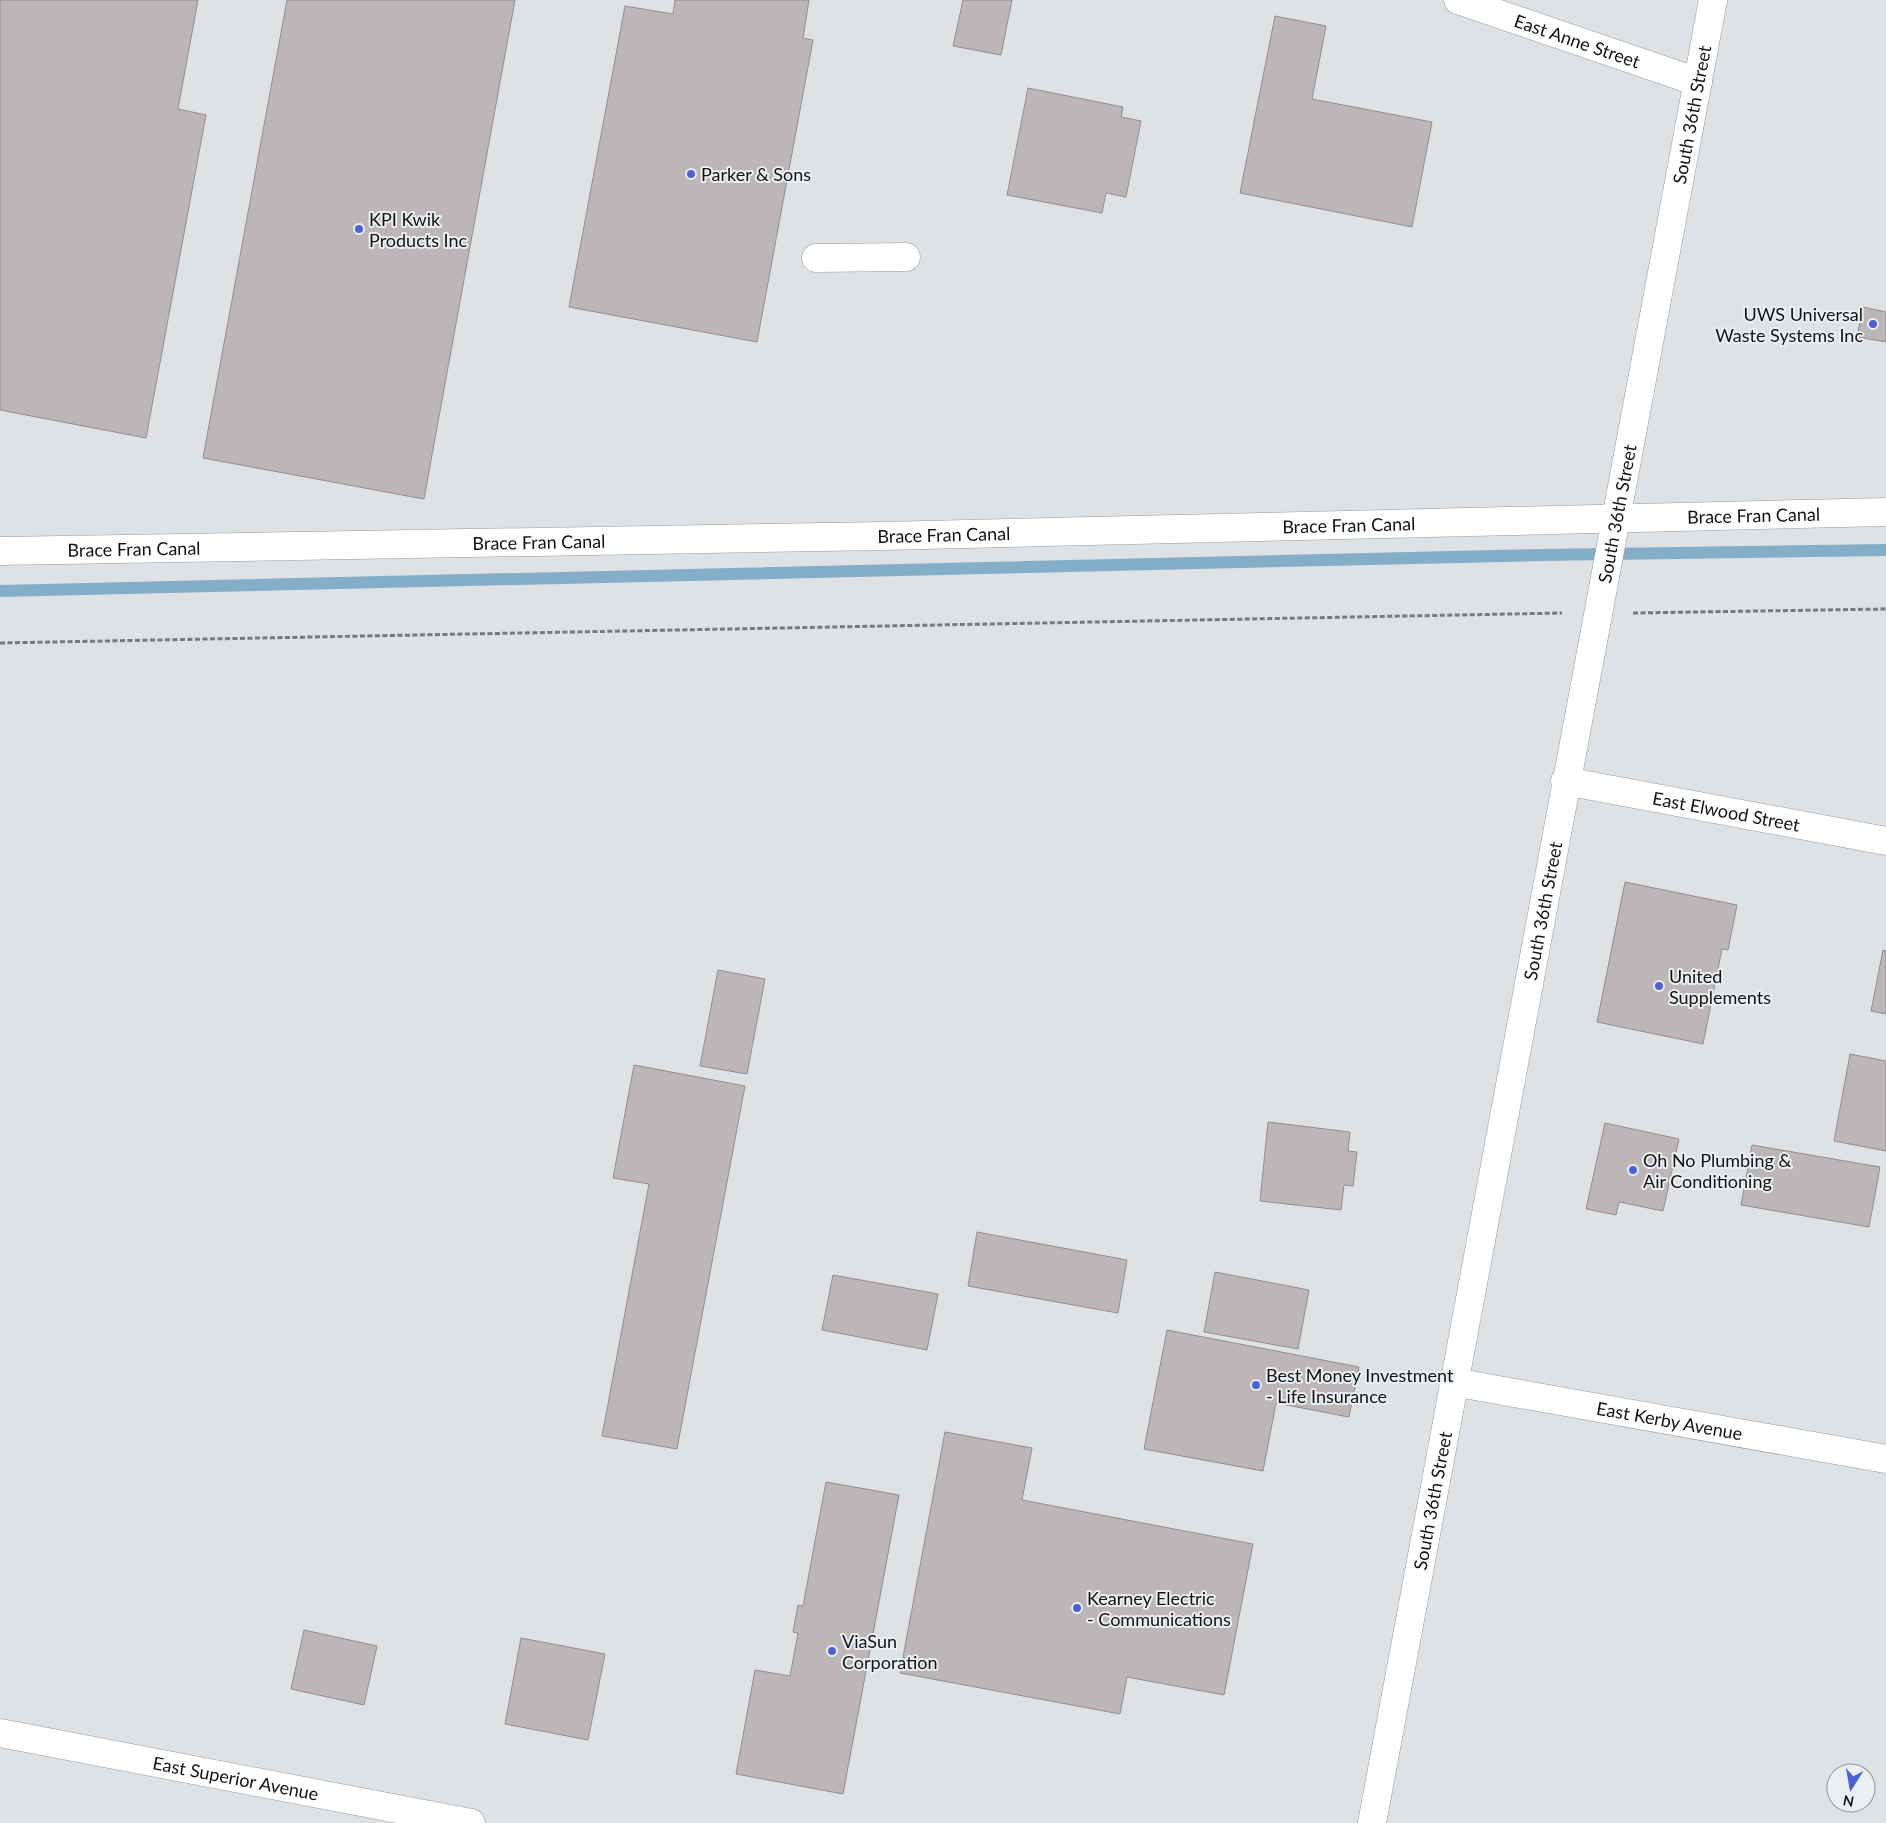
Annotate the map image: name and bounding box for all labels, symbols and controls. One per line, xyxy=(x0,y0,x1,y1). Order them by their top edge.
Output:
street label: East Anne Street xyxy=(1512,9,1643,73)
street label: South 36th Street xyxy=(1668,43,1715,186)
place label: Parker & Sons xyxy=(701,163,811,185)
marker: Parker & Sons xyxy=(685,168,697,180)
place label: KPI Kwik Products Inc xyxy=(369,208,468,251)
marker: KPI Kwik Products Inc xyxy=(353,223,365,235)
place label: UWS Universal Waste Systems Inc xyxy=(1715,303,1863,346)
marker: UWS Universal Waste Systems Inc xyxy=(1867,318,1879,330)
street label: South 36th Street xyxy=(1593,442,1641,585)
street label: Brace Fran Canal xyxy=(1687,503,1820,528)
street label: Brace Fran Canal xyxy=(1282,512,1416,537)
street label: Brace Fran Canal xyxy=(877,522,1011,547)
street label: Brace Fran Canal xyxy=(472,530,606,554)
street label: Brace Fran Canal xyxy=(67,537,201,561)
street label: East Elwood Street xyxy=(1651,787,1802,836)
street label: South 36th Street xyxy=(1519,839,1566,982)
place label: United Supplements xyxy=(1669,965,1771,1008)
marker: United Supplements xyxy=(1653,980,1665,992)
place label: Oh No Plumbing & Air Conditioning xyxy=(1643,1149,1791,1192)
marker: Oh No Plumbing & Air Conditioning xyxy=(1627,1164,1639,1176)
place label: Best Money Investment - Life Insurance xyxy=(1266,1364,1454,1407)
marker: Best Money Investment - Life Insurance xyxy=(1250,1379,1262,1391)
street label: East Kerby Avenue xyxy=(1595,1397,1744,1444)
street label: South 36th Street xyxy=(1409,1429,1456,1572)
place label: Kearney Electric - Communications xyxy=(1087,1587,1231,1630)
marker: Kearney Electric - Communications xyxy=(1071,1602,1083,1614)
place label: ViaSun Corporation xyxy=(842,1630,937,1673)
marker: ViaSun Corporation xyxy=(826,1645,838,1657)
street label: East Superior Avenue xyxy=(151,1751,320,1805)
north arrow xyxy=(1826,1763,1876,1813)
text: N xyxy=(1842,1792,1855,1811)

